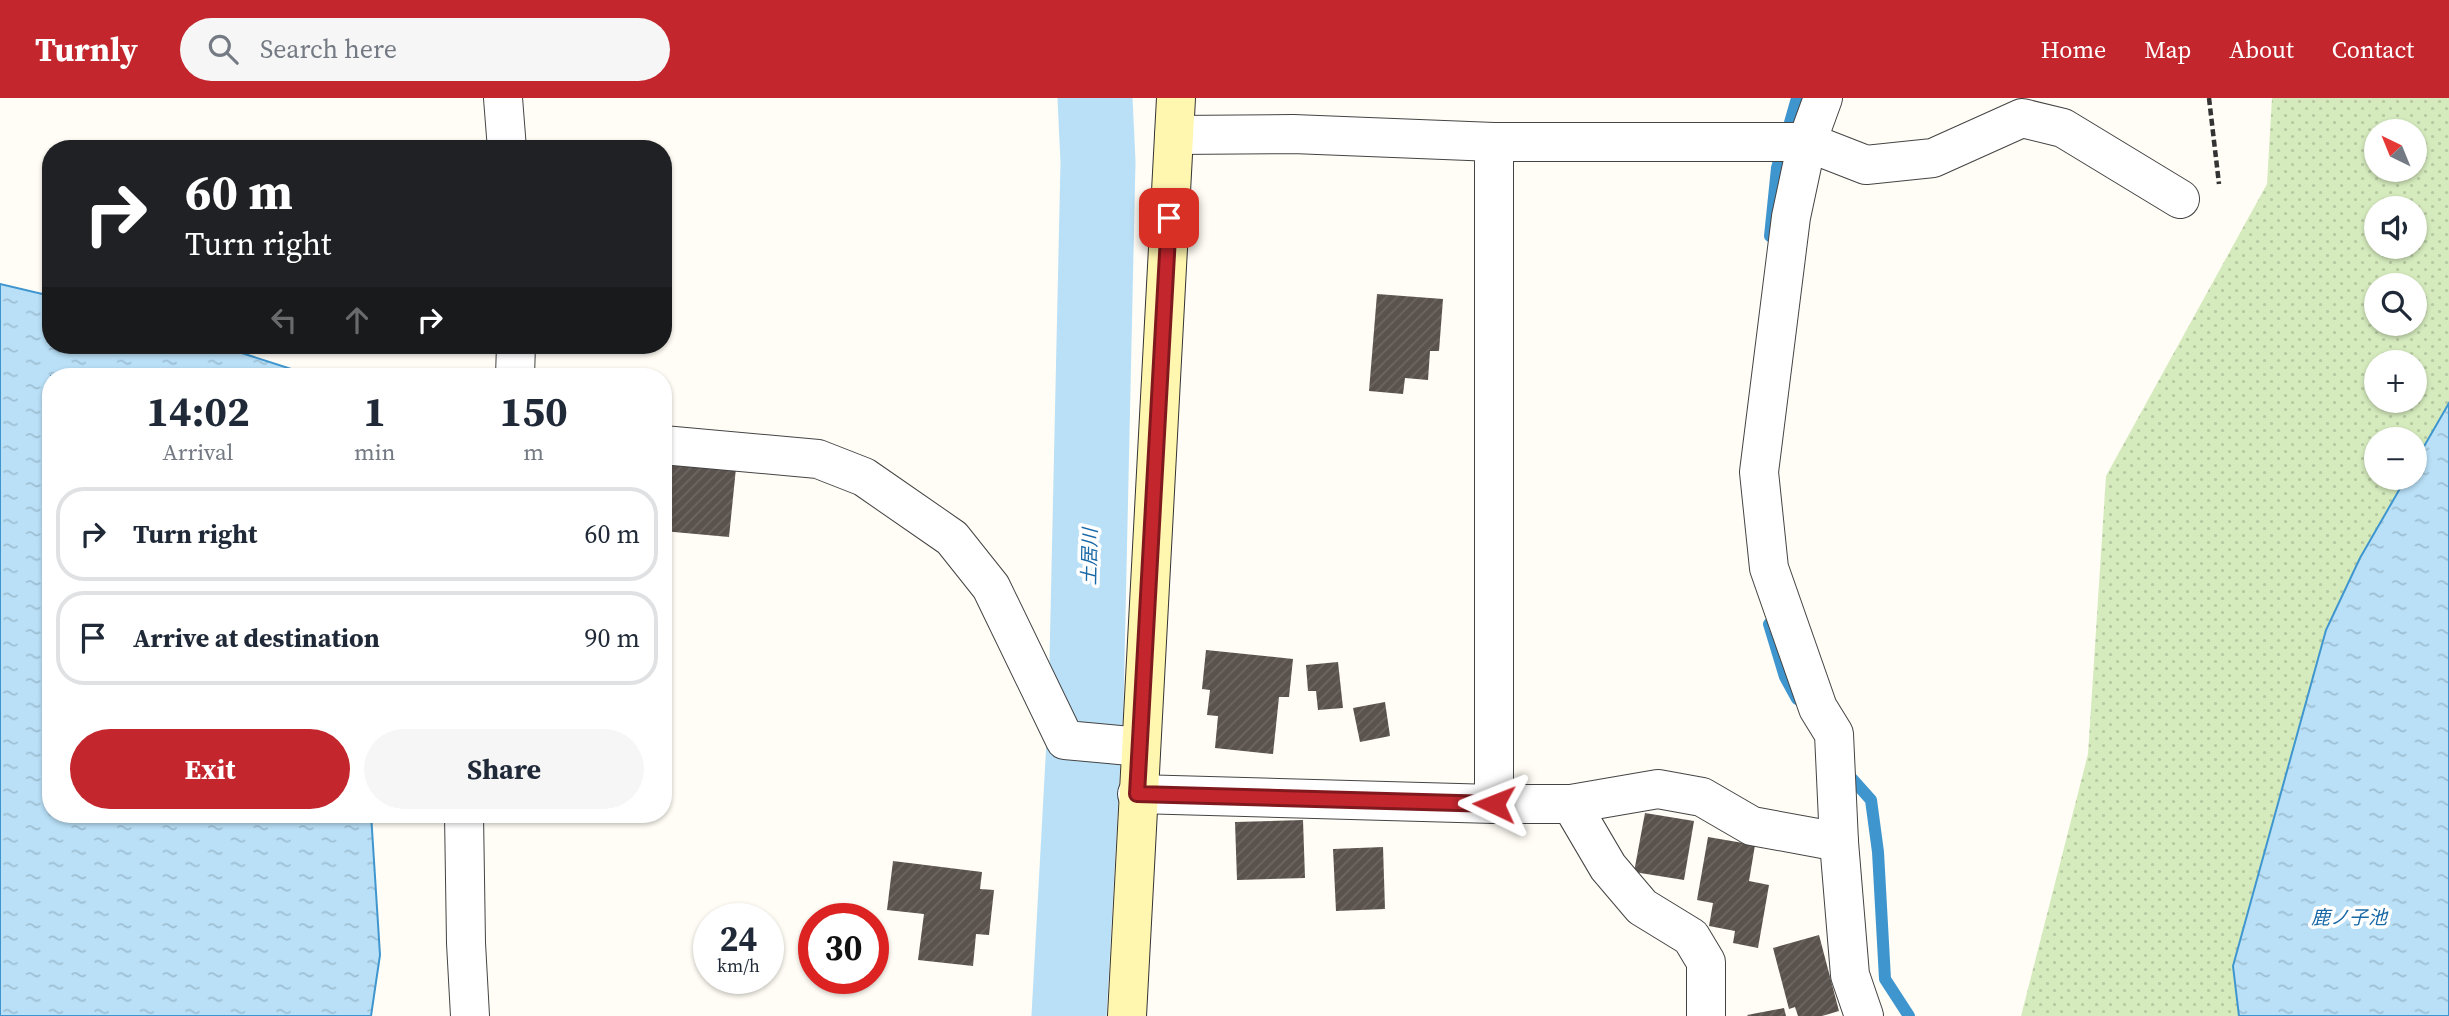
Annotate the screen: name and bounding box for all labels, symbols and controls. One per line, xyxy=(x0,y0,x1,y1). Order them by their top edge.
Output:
search box xyxy=(180,18,670,81)
text: Turnly xyxy=(35,27,138,72)
icon: search xyxy=(204,30,242,68)
text: Search here xyxy=(260,31,397,67)
text: Home xyxy=(2041,33,2106,66)
text: Map xyxy=(2144,33,2191,66)
text: About xyxy=(2229,33,2294,66)
text: Contact xyxy=(2332,33,2414,66)
north arrow xyxy=(2364,119,2427,182)
map controls xyxy=(2364,119,2427,490)
text: 60 m xyxy=(185,158,293,225)
icon: right xyxy=(70,168,161,259)
pin xyxy=(1139,188,1199,248)
button: sound xyxy=(2364,196,2427,259)
icon: arrive xyxy=(1150,199,1188,237)
text: Turn right xyxy=(185,222,331,266)
button: search xyxy=(2364,273,2427,336)
icon: left xyxy=(265,301,303,339)
icon: ahead xyxy=(338,301,376,339)
icon: right xyxy=(411,301,449,339)
button: + xyxy=(2364,350,2427,413)
text: 14:02 xyxy=(146,382,250,440)
text: 1 xyxy=(363,382,386,440)
text: 150 xyxy=(500,382,568,440)
button: − xyxy=(2364,427,2427,490)
text: Arrival xyxy=(162,436,233,468)
text: min xyxy=(354,436,395,468)
text: m xyxy=(523,436,544,468)
icon: right xyxy=(74,515,112,553)
text: Turn right xyxy=(133,516,257,552)
text: 60 m xyxy=(585,516,640,552)
water label: 土居川 xyxy=(1076,526,1103,586)
icon: arrive xyxy=(74,619,112,657)
text: Arrive at destination xyxy=(133,620,380,656)
text: 90 m xyxy=(585,620,640,656)
button: Exit xyxy=(70,729,350,809)
button: Share xyxy=(364,729,644,809)
position arrow xyxy=(1457,767,1531,841)
speed limit sign: 30 xyxy=(798,903,889,994)
water label: 鹿ノ子池 xyxy=(2311,904,2389,930)
text: 24 xyxy=(720,915,757,963)
text: km/h xyxy=(717,953,760,978)

